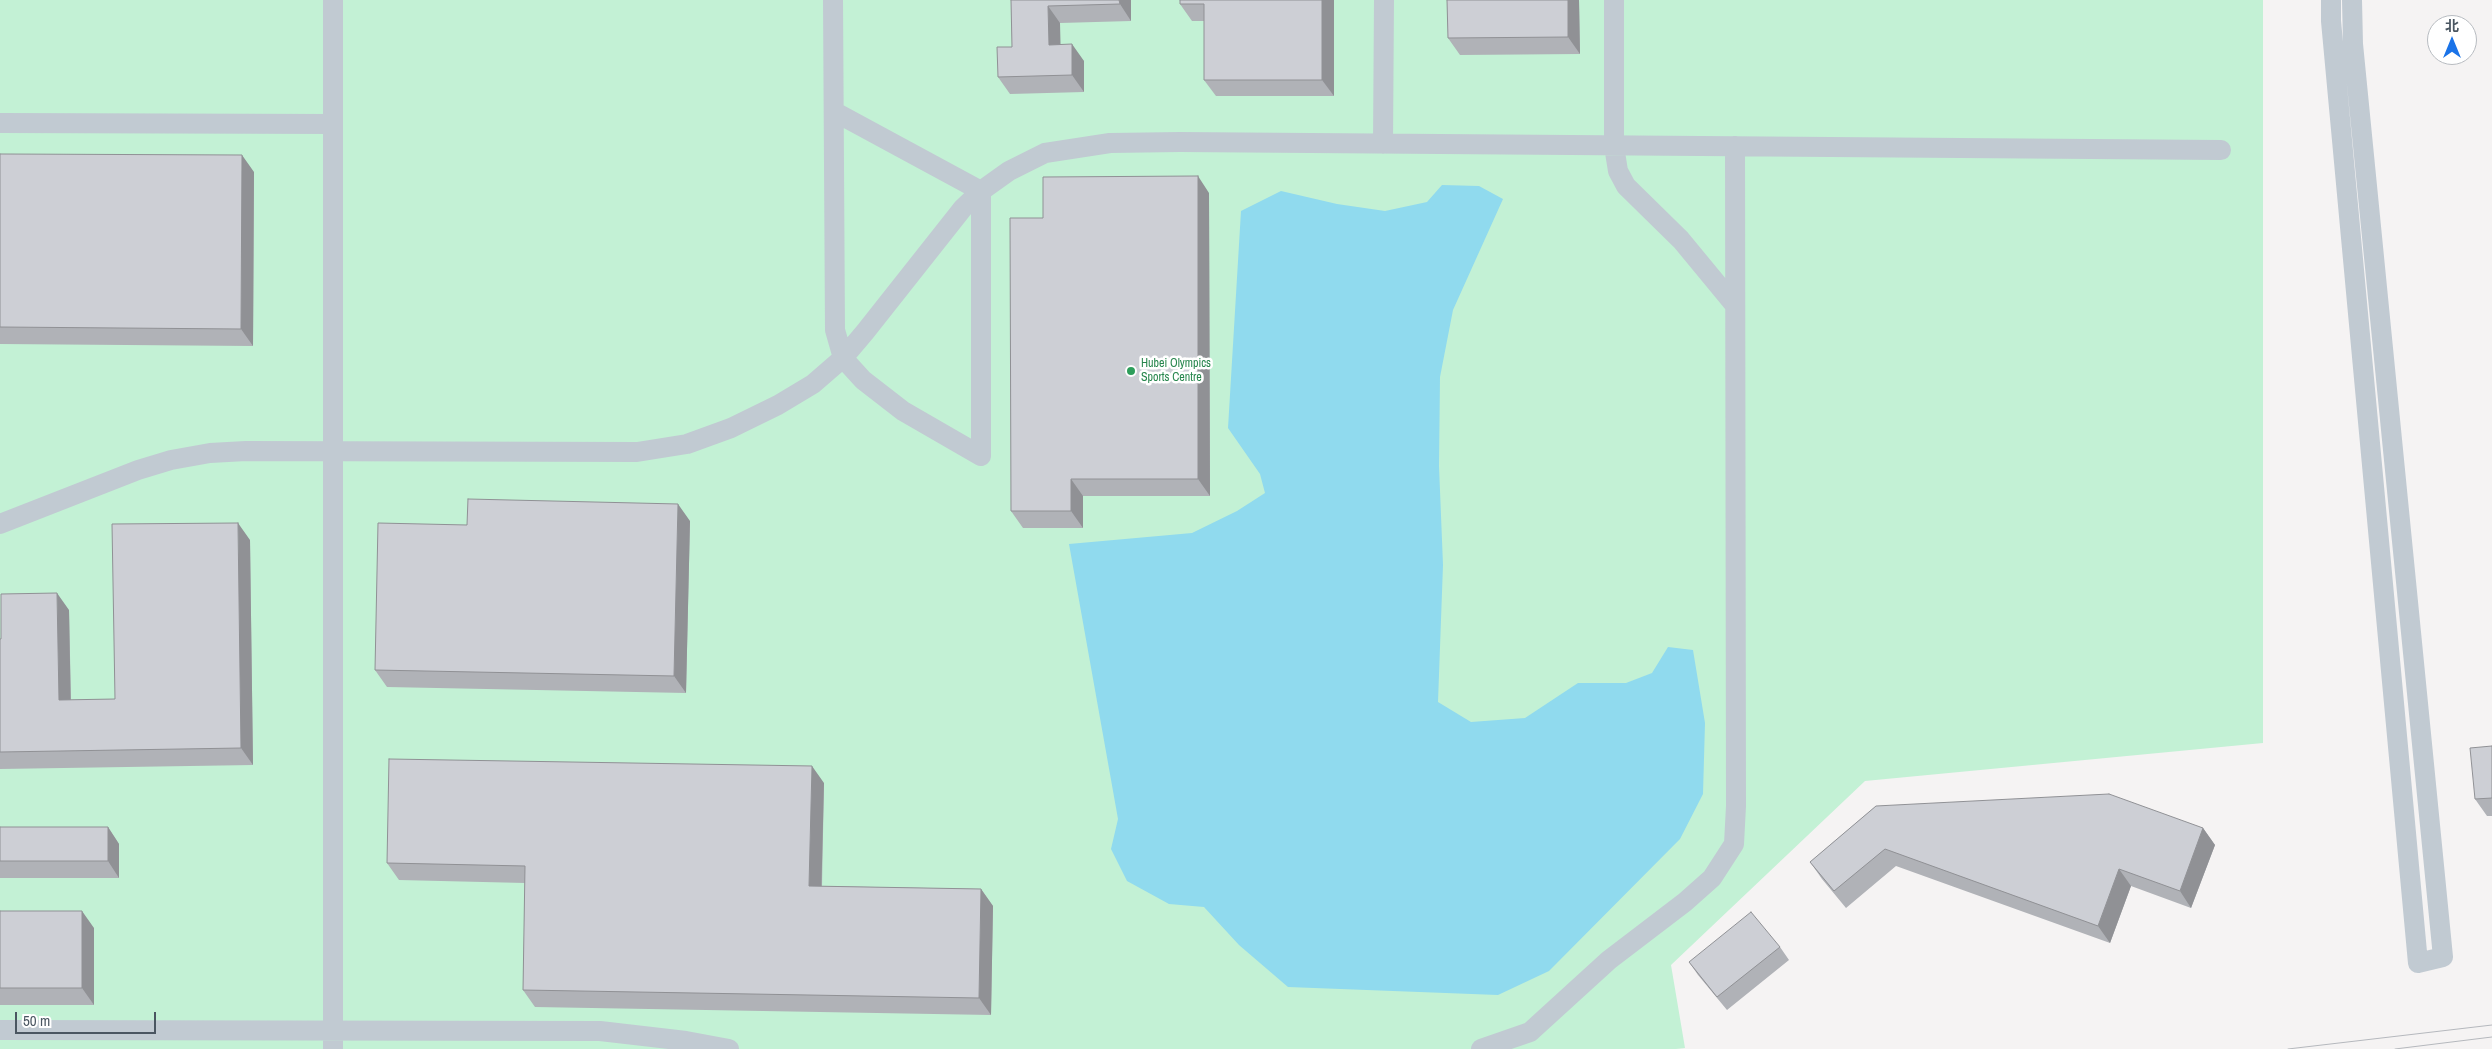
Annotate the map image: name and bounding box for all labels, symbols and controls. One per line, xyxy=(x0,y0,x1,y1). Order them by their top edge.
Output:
north arrow xyxy=(2427,15,2477,65)
text: 北 xyxy=(2445,17,2459,35)
place label: Hubei Olympics Sports Centre xyxy=(1141,357,1211,385)
marker: Hubei Olympics Sports Centre xyxy=(1125,365,1137,377)
scale bar xyxy=(18,1002,159,1034)
text: 50 m xyxy=(23,1010,50,1031)

